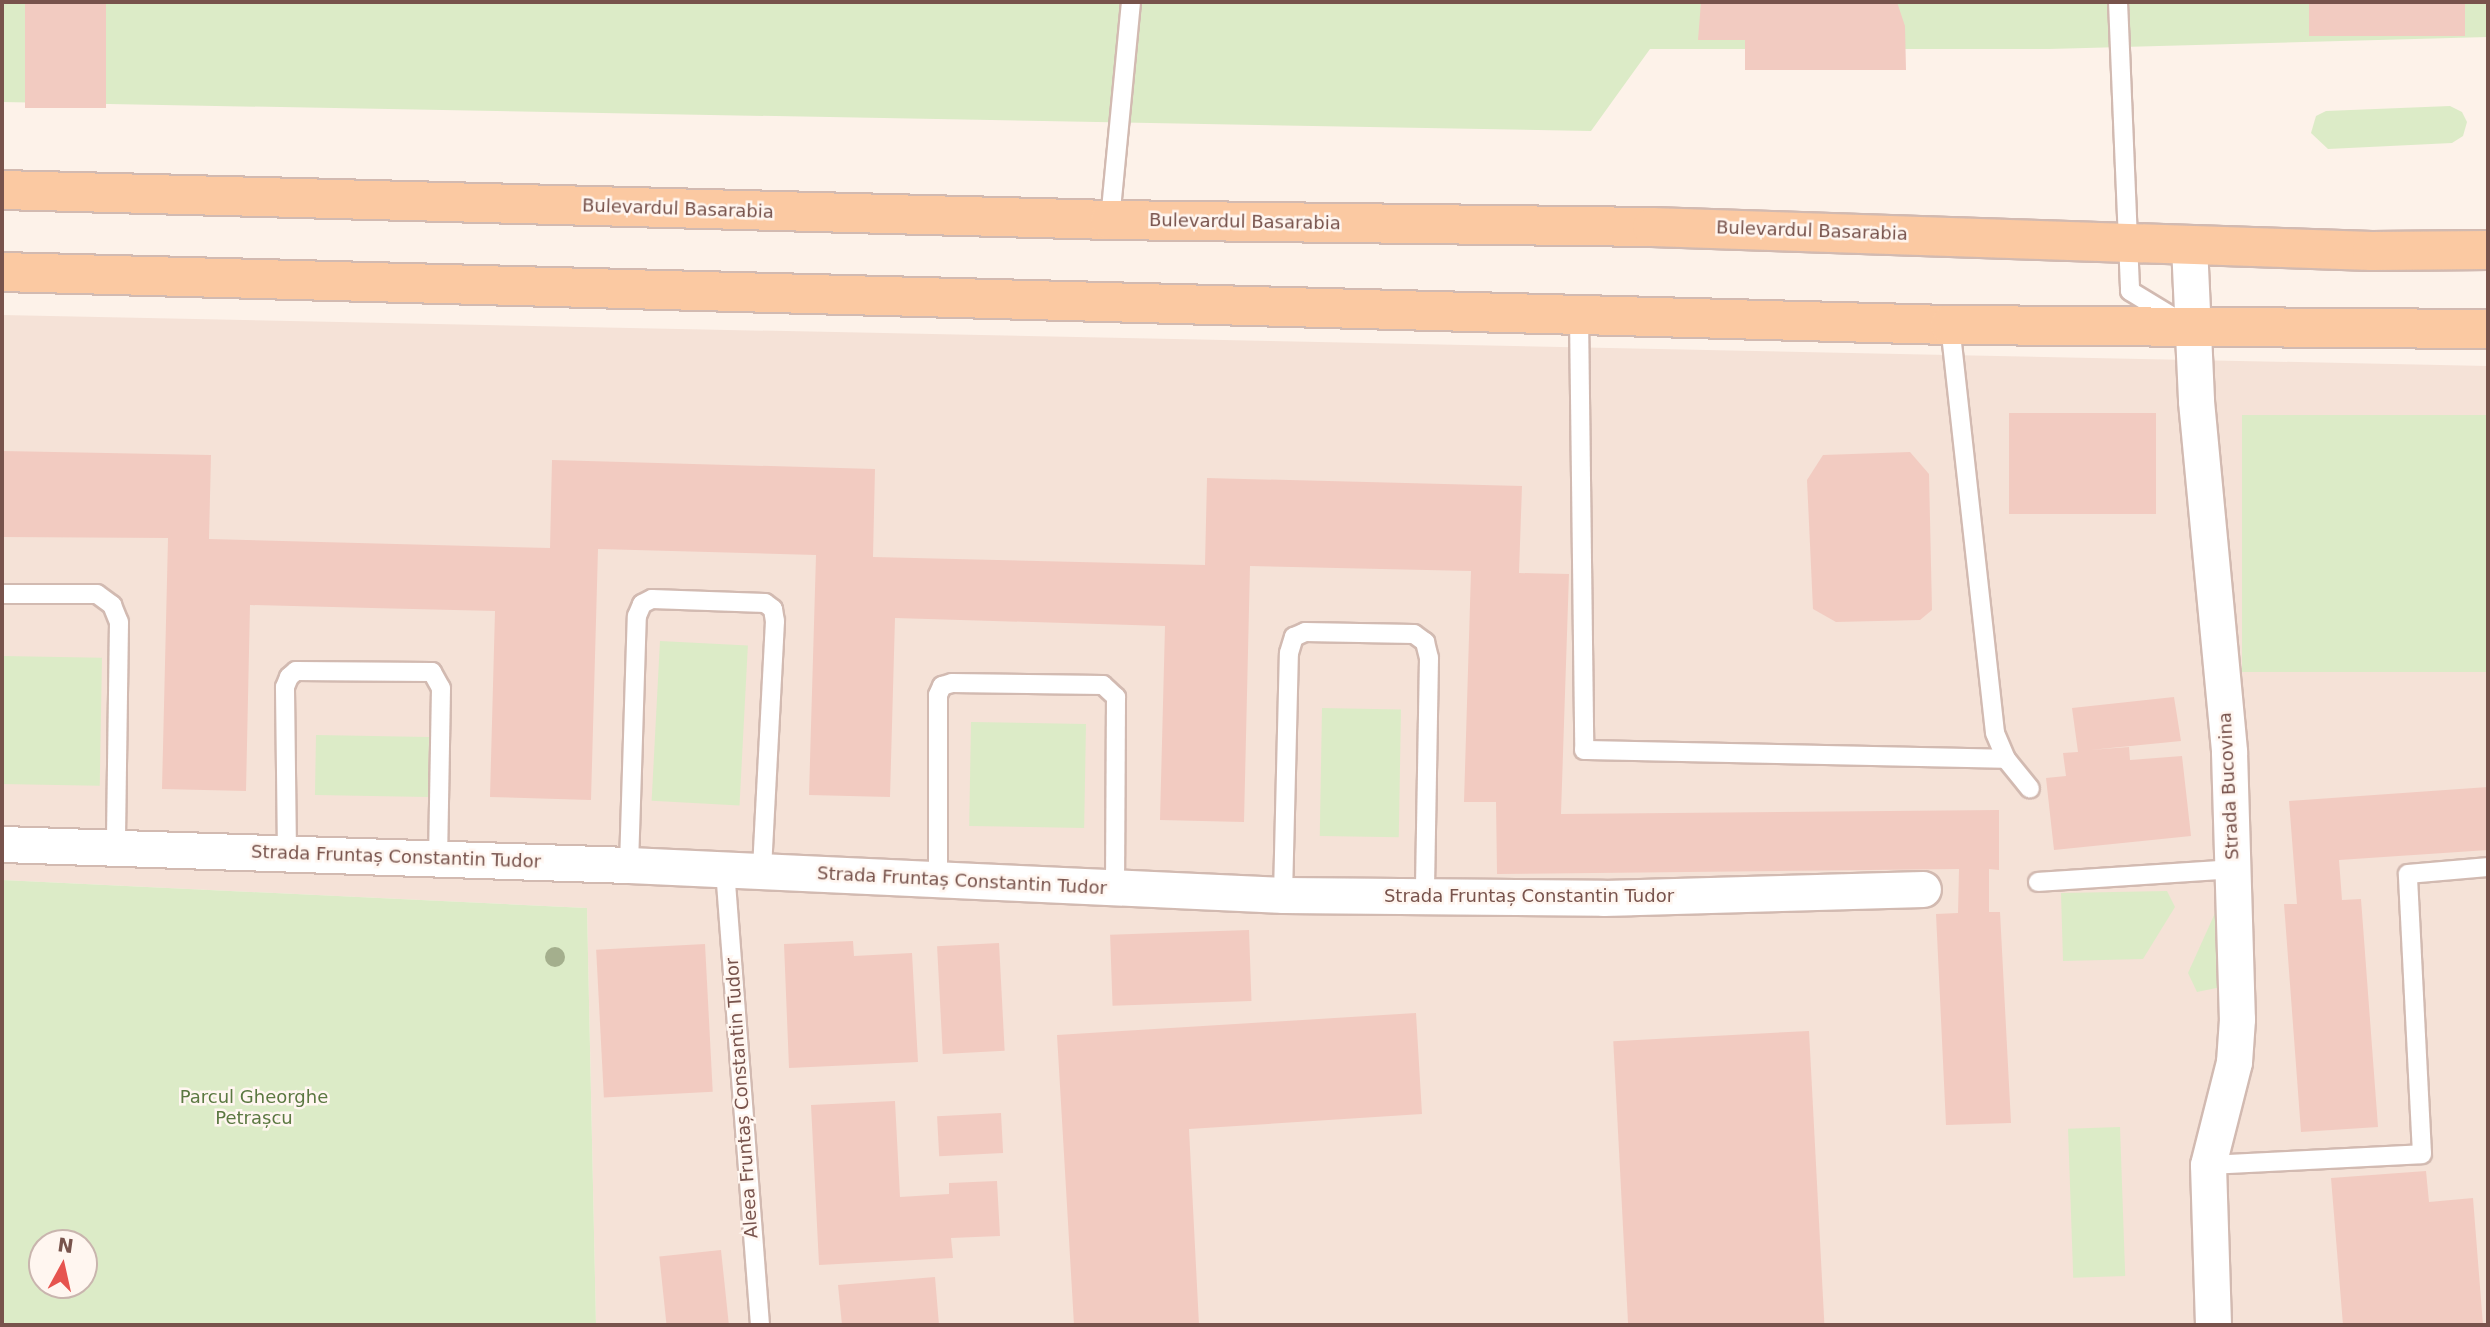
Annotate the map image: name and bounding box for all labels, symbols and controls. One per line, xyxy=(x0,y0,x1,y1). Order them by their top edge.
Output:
street label: Bulevardul Basarabia xyxy=(582,195,774,223)
street label: Bulevardul Basarabia xyxy=(1149,210,1341,234)
street label: Bulevardul Basarabia xyxy=(1716,217,1908,245)
street label: Strada Bucovina xyxy=(2214,712,2244,860)
street label: Strada Fruntaș Constantin Tudor xyxy=(251,841,541,873)
street label: Strada Fruntaș Constantin Tudor xyxy=(817,863,1107,899)
street label: Strada Fruntaș Constantin Tudor xyxy=(1384,885,1674,907)
street label: Aleea Fruntaș Constantin Tudor xyxy=(721,957,763,1239)
park label: Parcul Gheorghe Petrașcu xyxy=(180,1087,328,1130)
north arrow xyxy=(28,1229,98,1299)
text: N xyxy=(56,1233,75,1257)

